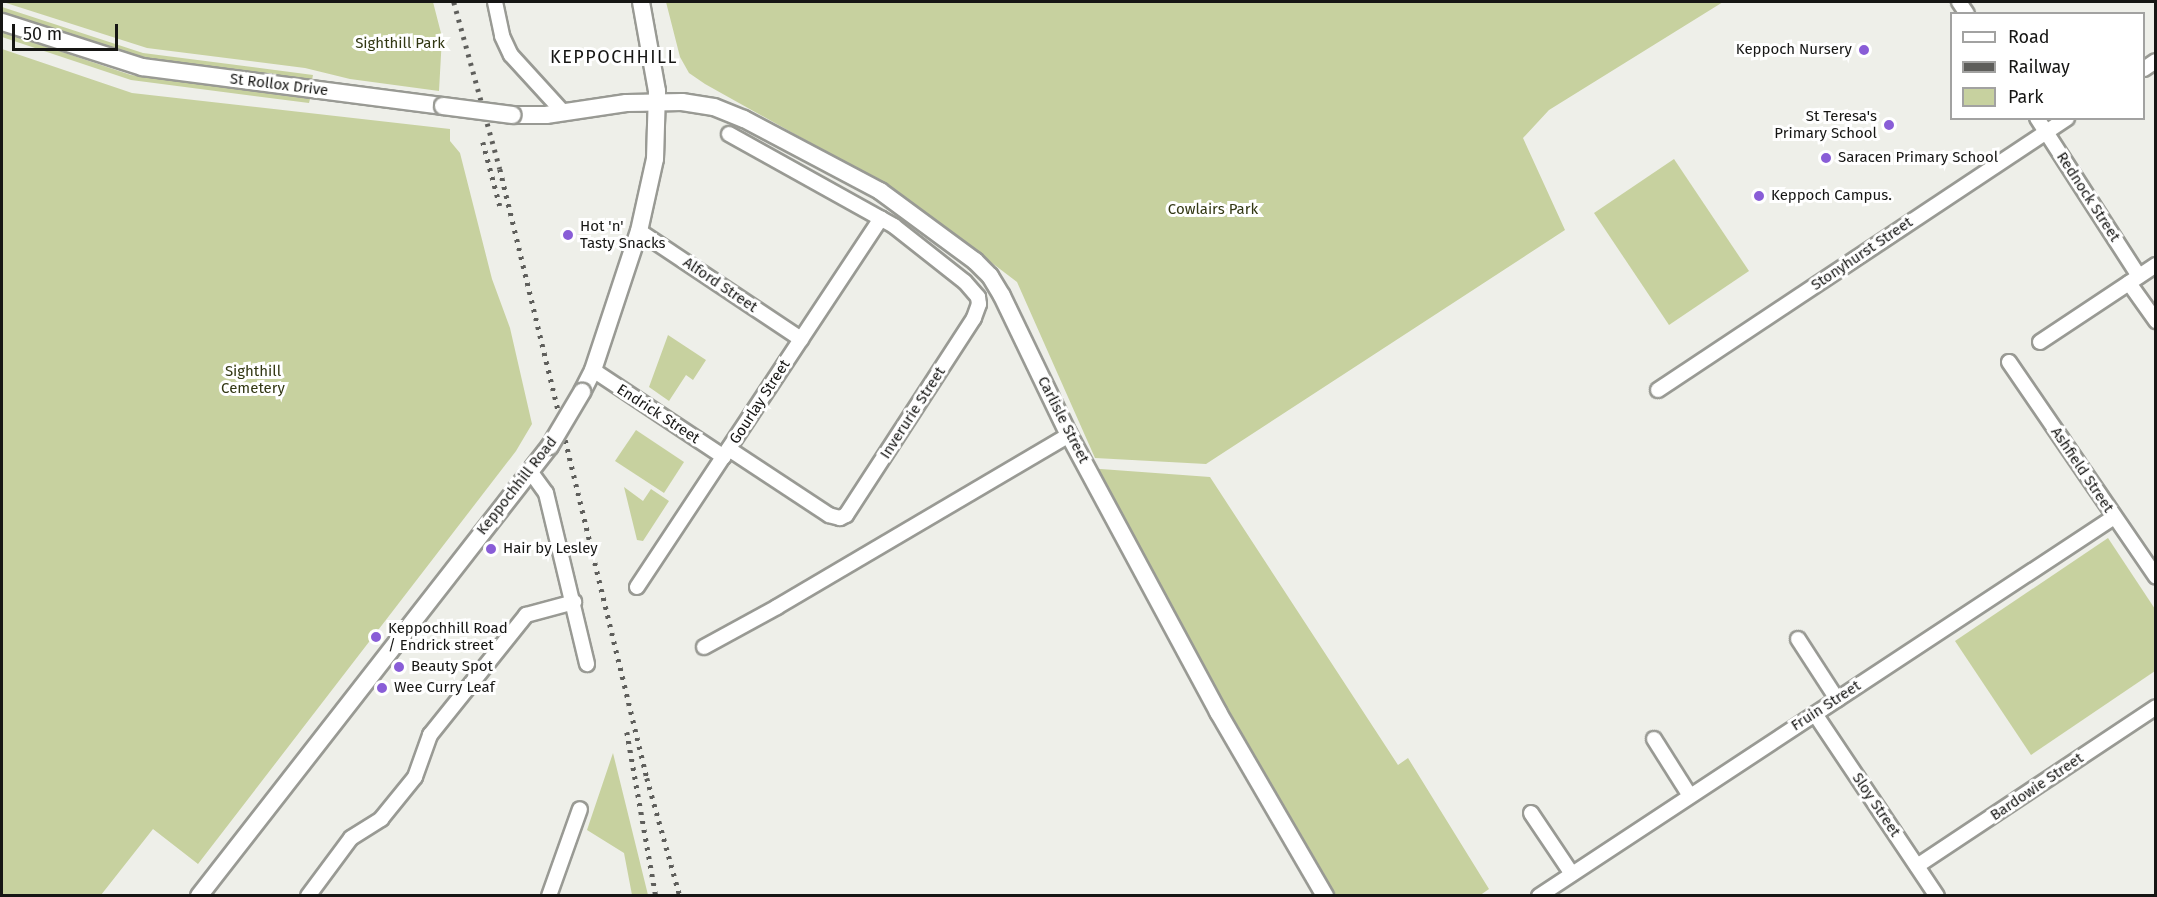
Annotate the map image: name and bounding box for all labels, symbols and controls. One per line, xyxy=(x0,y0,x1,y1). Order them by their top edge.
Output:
scale bar xyxy=(15,12,122,50)
legend xyxy=(1950,12,2145,120)
text: 50 m xyxy=(23,23,62,45)
text: Road xyxy=(2008,26,2050,48)
park label: Sighthill Park xyxy=(355,35,445,53)
place label: Keppoch Nursery xyxy=(1736,41,1852,59)
marker: Keppoch Nursery xyxy=(1857,43,1871,57)
district label: KEPPOCHHILL xyxy=(550,46,678,68)
text: Railway xyxy=(2008,56,2070,78)
street label: St Rollox Drive xyxy=(229,70,329,100)
text: Park xyxy=(2008,86,2043,108)
place label: St Teresa's Primary School xyxy=(1774,107,1877,142)
marker: St Teresa's Primary School xyxy=(1882,118,1896,132)
place label: Saracen Primary School xyxy=(1838,149,1998,167)
street label: Rednock Street xyxy=(2052,149,2124,245)
marker: Saracen Primary School xyxy=(1819,151,1833,165)
place label: Keppoch Campus. xyxy=(1771,187,1892,205)
marker: Keppoch Campus. xyxy=(1752,189,1766,203)
park label: Cowlairs Park xyxy=(1168,201,1258,219)
street label: Stonyhurst Street xyxy=(1808,213,1916,295)
place label: Hot 'n' Tasty Snacks xyxy=(580,217,666,252)
marker: Hot 'n' Tasty Snacks xyxy=(561,228,575,242)
street label: Alford Street xyxy=(679,254,761,316)
street label: Gourlay Street xyxy=(726,356,794,448)
park label: Sighthill Cemetery xyxy=(221,362,285,397)
street label: Inverurie Street xyxy=(877,364,949,462)
street label: Carlisle Street xyxy=(1033,374,1093,466)
street label: Endrick Street xyxy=(613,381,703,447)
street label: Ashfield Street xyxy=(2047,424,2117,516)
street label: Keppochhill Road xyxy=(473,433,561,539)
place label: Hair by Lesley xyxy=(503,540,598,558)
marker: Hair by Lesley xyxy=(484,542,498,556)
place label: Keppochhill Road / Endrick street xyxy=(388,619,508,654)
marker: Keppochhill Road / Endrick street xyxy=(369,630,383,644)
place label: Beauty Spot xyxy=(411,658,493,676)
marker: Beauty Spot xyxy=(392,660,406,674)
street label: Fruin Street xyxy=(1788,677,1864,735)
place label: Wee Curry Leaf xyxy=(394,679,495,697)
marker: Wee Curry Leaf xyxy=(375,681,389,695)
street label: Bardowie Street xyxy=(1987,749,2087,825)
street label: Sloy Street xyxy=(1848,770,1904,840)

